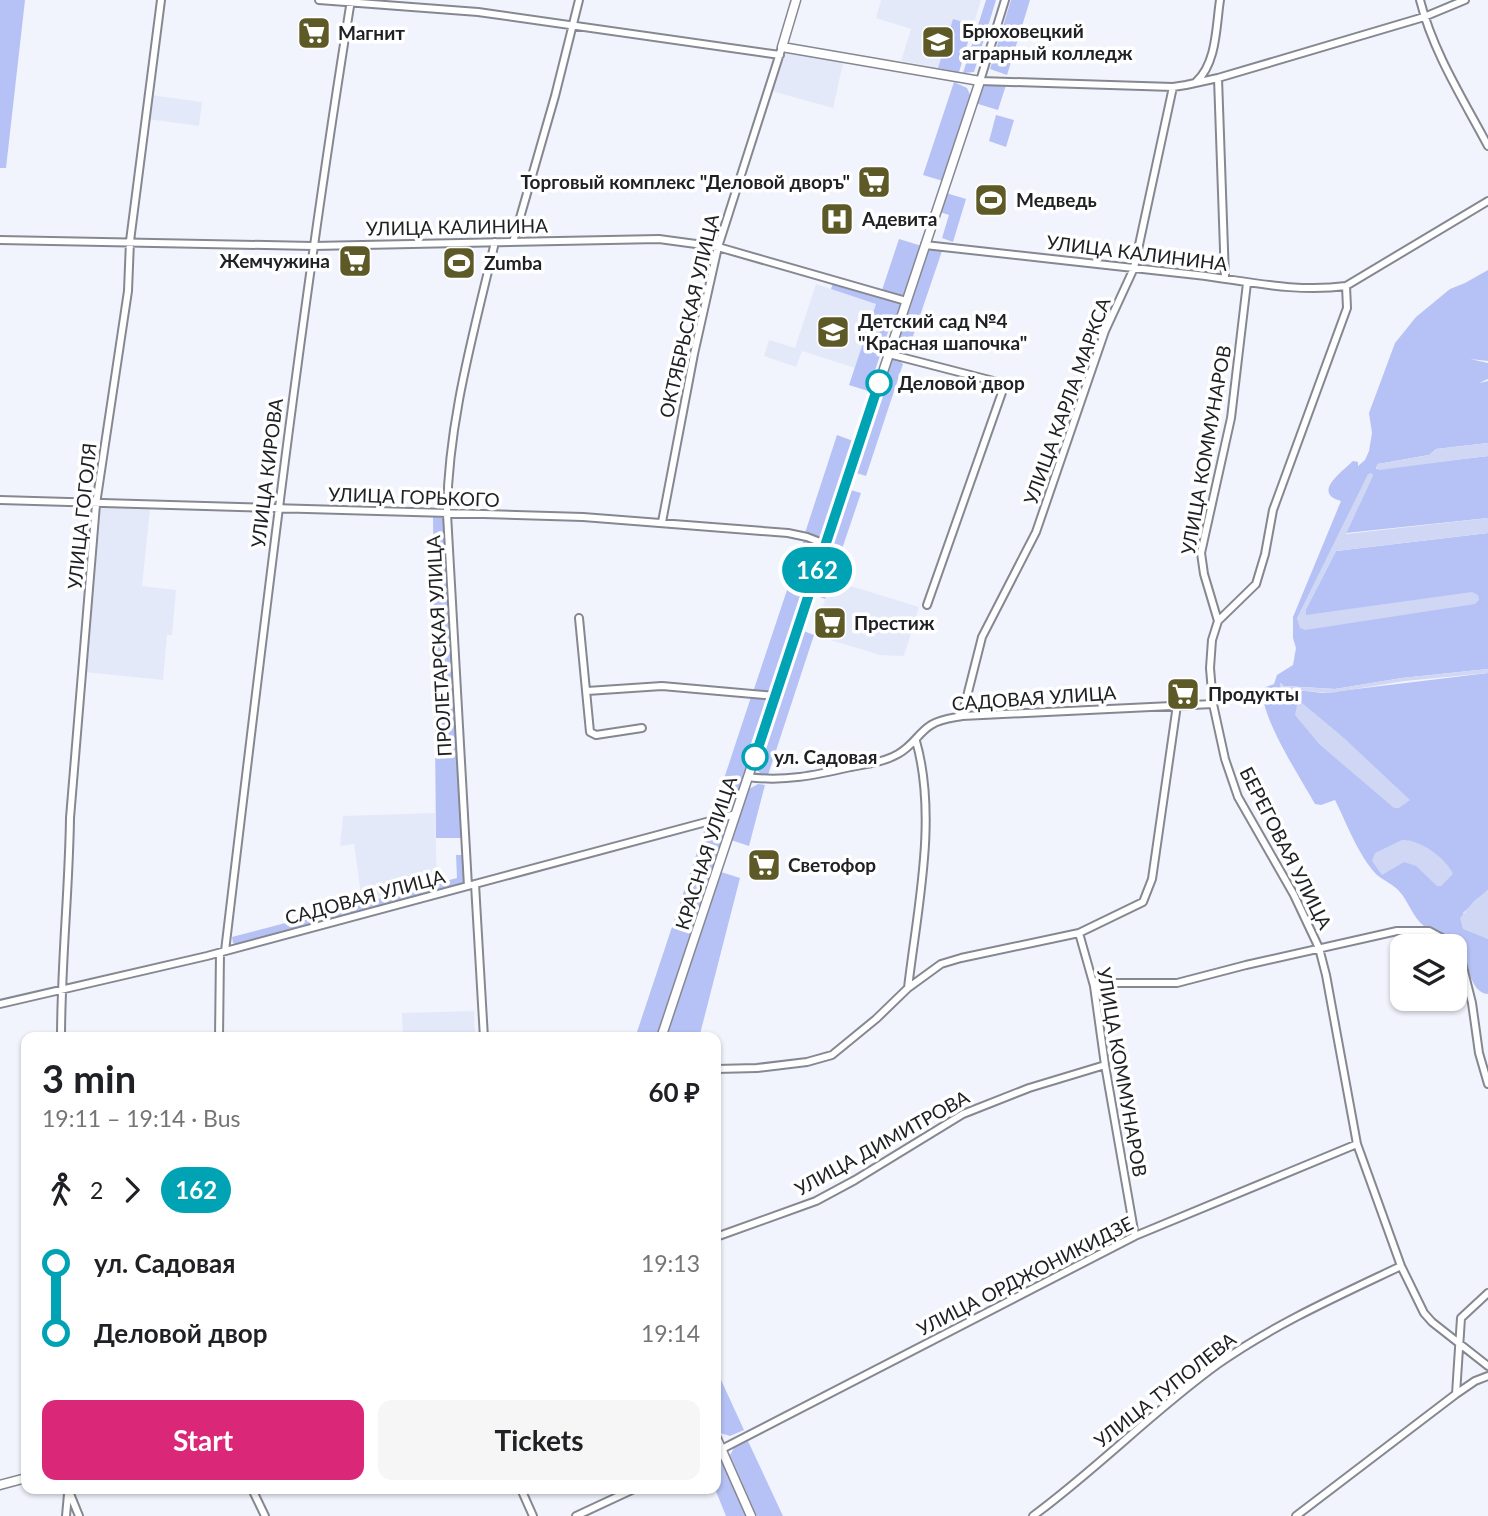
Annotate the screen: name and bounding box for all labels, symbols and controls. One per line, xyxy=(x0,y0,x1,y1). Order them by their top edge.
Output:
supermarket icon: Магнит xyxy=(295,14,333,52)
place label: Брюховецкий аграрный колледж xyxy=(962,19,1133,64)
place label: Магнит xyxy=(338,21,405,44)
school or university icon: Брюховецкий аграрный колледж xyxy=(919,23,957,61)
supermarket icon: Торговый комплекс "Деловой дворъ" xyxy=(855,163,893,201)
place label: Торговый комплекс "Деловой дворъ" xyxy=(521,170,850,193)
sports icon: Медведь xyxy=(972,181,1010,219)
place label: Медведь xyxy=(1016,188,1097,211)
hospital icon: Адевита xyxy=(818,200,856,238)
place label: Адевита xyxy=(861,207,937,230)
street label: ОКТЯБРЬСКАЯ УЛИЦА xyxy=(654,212,723,420)
street label: УЛИЦА КАЛИНИНА xyxy=(366,213,548,240)
street label: УЛИЦА КАЛИНИНА xyxy=(1045,230,1229,275)
supermarket icon: Жемчужина xyxy=(336,242,374,280)
sports icon: Zumba xyxy=(440,244,478,282)
place label: Жемчужина xyxy=(220,249,330,272)
place label: Zumba xyxy=(484,251,542,274)
street label: УЛИЦА КАРЛА МАРКСА xyxy=(1018,294,1115,507)
place label: Детский сад №4 "Красная шапочка" xyxy=(858,309,1027,354)
school or university icon: Детский сад №4 "Красная шапочка" xyxy=(814,313,852,351)
street label: УЛИЦА КОММУНАРОВ xyxy=(1176,343,1235,556)
marker: Деловой двор xyxy=(866,370,892,396)
place label: Деловой двор xyxy=(898,371,1025,394)
street label: УЛИЦА КИРОВА xyxy=(246,397,287,549)
street label: УЛИЦА ГОГОЛЯ xyxy=(62,442,101,590)
street label: УЛИЦА ГОРЬКОГО xyxy=(328,482,500,511)
street label: ПРОЛЕТАРСКАЯ УЛИЦА xyxy=(421,535,456,757)
line badge: 162 xyxy=(777,547,857,593)
text: 162 xyxy=(796,555,838,584)
supermarket icon: Престиж xyxy=(811,604,849,642)
place label: Престиж xyxy=(854,611,935,634)
supermarket icon: Продукты xyxy=(1164,675,1202,713)
street label: САДОВАЯ УЛИЦА xyxy=(951,680,1117,715)
place label: Продукты xyxy=(1208,682,1299,705)
marker: ул. Садовая xyxy=(742,744,768,770)
place label: ул. Садовая xyxy=(774,745,877,768)
street label: БЕРЕГОВАЯ УЛИЦА xyxy=(1236,763,1337,933)
street label: КРАСНАЯ УЛИЦА xyxy=(670,773,741,932)
supermarket icon: Светофор xyxy=(745,846,783,884)
place label: Светофор xyxy=(788,853,876,876)
street label: САДОВАЯ УЛИЦА xyxy=(282,864,448,929)
map controls xyxy=(1390,934,1467,1011)
button: layers xyxy=(1390,934,1467,1011)
street label: УЛИЦА КОММУНАРОВ xyxy=(1093,965,1152,1178)
text: 3 min xyxy=(42,1055,136,1101)
text: 60 ₽ xyxy=(648,1076,700,1108)
street label: УЛИЦА ДИМИТРОВА xyxy=(790,1085,973,1200)
text: 19:11 – 19:14 · Bus xyxy=(42,1104,241,1132)
icon: walk xyxy=(42,1171,80,1209)
icon: forward xyxy=(113,1171,151,1209)
text: 162 xyxy=(175,1175,217,1204)
text: 2 xyxy=(90,1176,103,1204)
street label: УЛИЦА ОРДЖОНИКИДЗЕ xyxy=(913,1211,1137,1340)
text: ул. Садовая xyxy=(94,1247,236,1279)
text: 19:13 xyxy=(641,1249,700,1277)
text: Деловой двор xyxy=(94,1317,267,1349)
text: 19:14 xyxy=(641,1319,700,1347)
street label: УЛИЦА ТУПОЛЕВА xyxy=(1089,1327,1240,1452)
button: Start xyxy=(42,1400,364,1480)
button: Tickets xyxy=(378,1400,700,1480)

